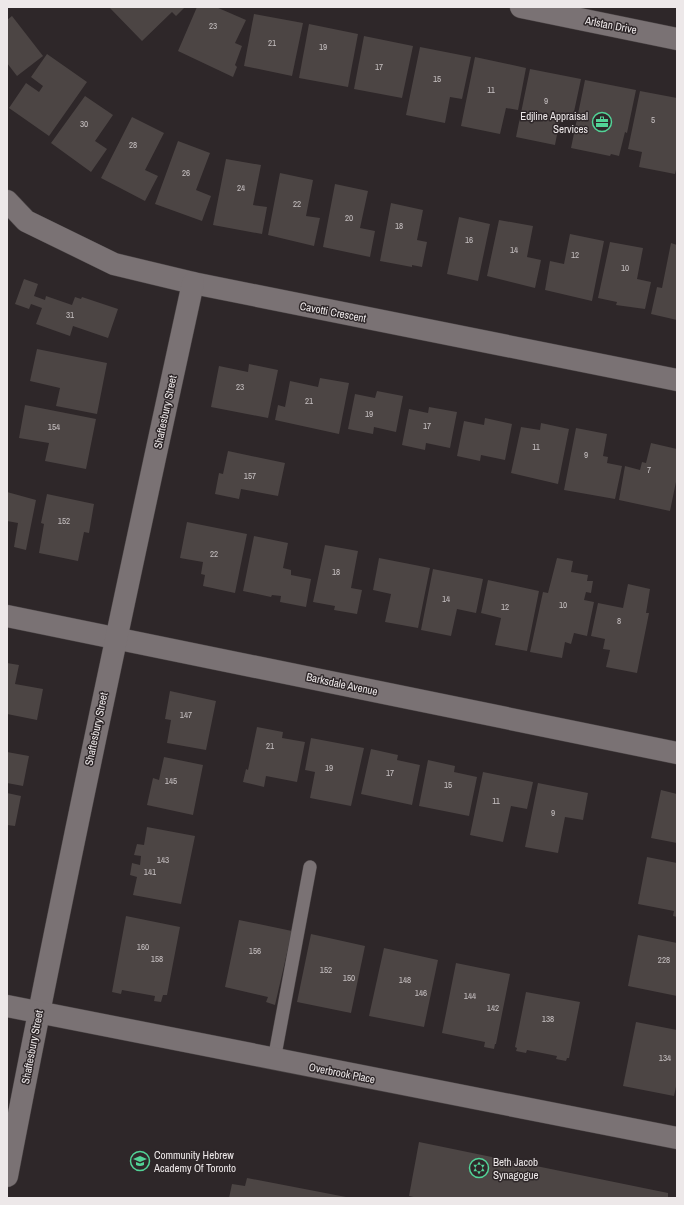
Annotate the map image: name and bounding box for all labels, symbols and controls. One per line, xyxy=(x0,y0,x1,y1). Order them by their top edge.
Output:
street label: Arlstan Drive xyxy=(583,13,638,37)
house number: 23 xyxy=(209,20,217,32)
house number: 21 xyxy=(268,37,276,49)
house number: 19 xyxy=(319,41,327,53)
house number: 17 xyxy=(375,61,383,73)
house number: 15 xyxy=(433,73,441,85)
house number: 11 xyxy=(487,84,495,96)
house number: 9 xyxy=(544,95,548,107)
place label: Edjline Appraisal Services xyxy=(520,109,588,136)
office icon: Edjline Appraisal Services xyxy=(591,111,613,133)
house number: 5 xyxy=(651,114,655,126)
house number: 30 xyxy=(80,118,88,130)
house number: 28 xyxy=(129,139,137,151)
house number: 26 xyxy=(182,167,190,179)
house number: 24 xyxy=(237,182,245,194)
house number: 22 xyxy=(293,198,301,210)
house number: 20 xyxy=(345,212,353,224)
house number: 18 xyxy=(395,220,403,232)
house number: 16 xyxy=(465,234,473,246)
house number: 14 xyxy=(510,244,518,256)
house number: 12 xyxy=(571,249,579,261)
house number: 10 xyxy=(621,262,629,274)
street label: Cavotti Crescent xyxy=(299,299,368,325)
house number: 31 xyxy=(66,309,74,321)
street label: Shaftesbury Street xyxy=(150,374,180,450)
house number: 23 xyxy=(236,381,244,393)
house number: 21 xyxy=(305,395,313,407)
house number: 19 xyxy=(365,408,373,420)
house number: 17 xyxy=(423,420,431,432)
house number: 154 xyxy=(48,421,60,433)
house number: 11 xyxy=(532,441,540,453)
house number: 9 xyxy=(584,449,588,461)
house number: 7 xyxy=(647,464,651,476)
house number: 157 xyxy=(244,470,256,482)
house number: 152 xyxy=(58,515,70,527)
house number: 22 xyxy=(210,548,218,560)
house number: 18 xyxy=(332,566,340,578)
house number: 14 xyxy=(442,593,450,605)
house number: 10 xyxy=(559,599,567,611)
house number: 12 xyxy=(501,601,509,613)
house number: 8 xyxy=(617,615,621,627)
street label: Barksdale Avenue xyxy=(305,670,379,698)
street label: Shaftesbury Street xyxy=(81,691,111,767)
house number: 147 xyxy=(180,709,192,721)
house number: 21 xyxy=(266,740,274,752)
house number: 19 xyxy=(325,762,333,774)
house number: 17 xyxy=(386,767,394,779)
house number: 145 xyxy=(165,775,177,787)
house number: 15 xyxy=(444,779,452,791)
house number: 11 xyxy=(492,795,500,807)
house number: 9 xyxy=(551,807,555,819)
house number: 143 xyxy=(157,854,169,866)
house number: 141 xyxy=(144,866,156,878)
house number: 160 xyxy=(137,941,149,953)
house number: 156 xyxy=(249,945,261,957)
house number: 158 xyxy=(151,953,163,965)
house number: 228 xyxy=(658,954,670,966)
house number: 152 xyxy=(320,964,332,976)
house number: 150 xyxy=(343,972,355,984)
house number: 148 xyxy=(399,974,411,986)
house number: 146 xyxy=(415,987,427,999)
house number: 144 xyxy=(464,990,476,1002)
house number: 142 xyxy=(487,1002,499,1014)
street label: Shaftesbury Street xyxy=(18,1009,46,1085)
house number: 138 xyxy=(542,1013,554,1025)
house number: 134 xyxy=(659,1052,671,1064)
street label: Overbrook Place xyxy=(308,1060,376,1086)
place label: Community Hebrew Academy Of Toronto xyxy=(153,1148,236,1175)
school or university icon: Community Hebrew Academy Of Toronto xyxy=(129,1150,151,1172)
place label: Beth Jacob Synagogue xyxy=(493,1155,539,1182)
synagogue icon: Beth Jacob Synagogue xyxy=(468,1157,490,1179)

